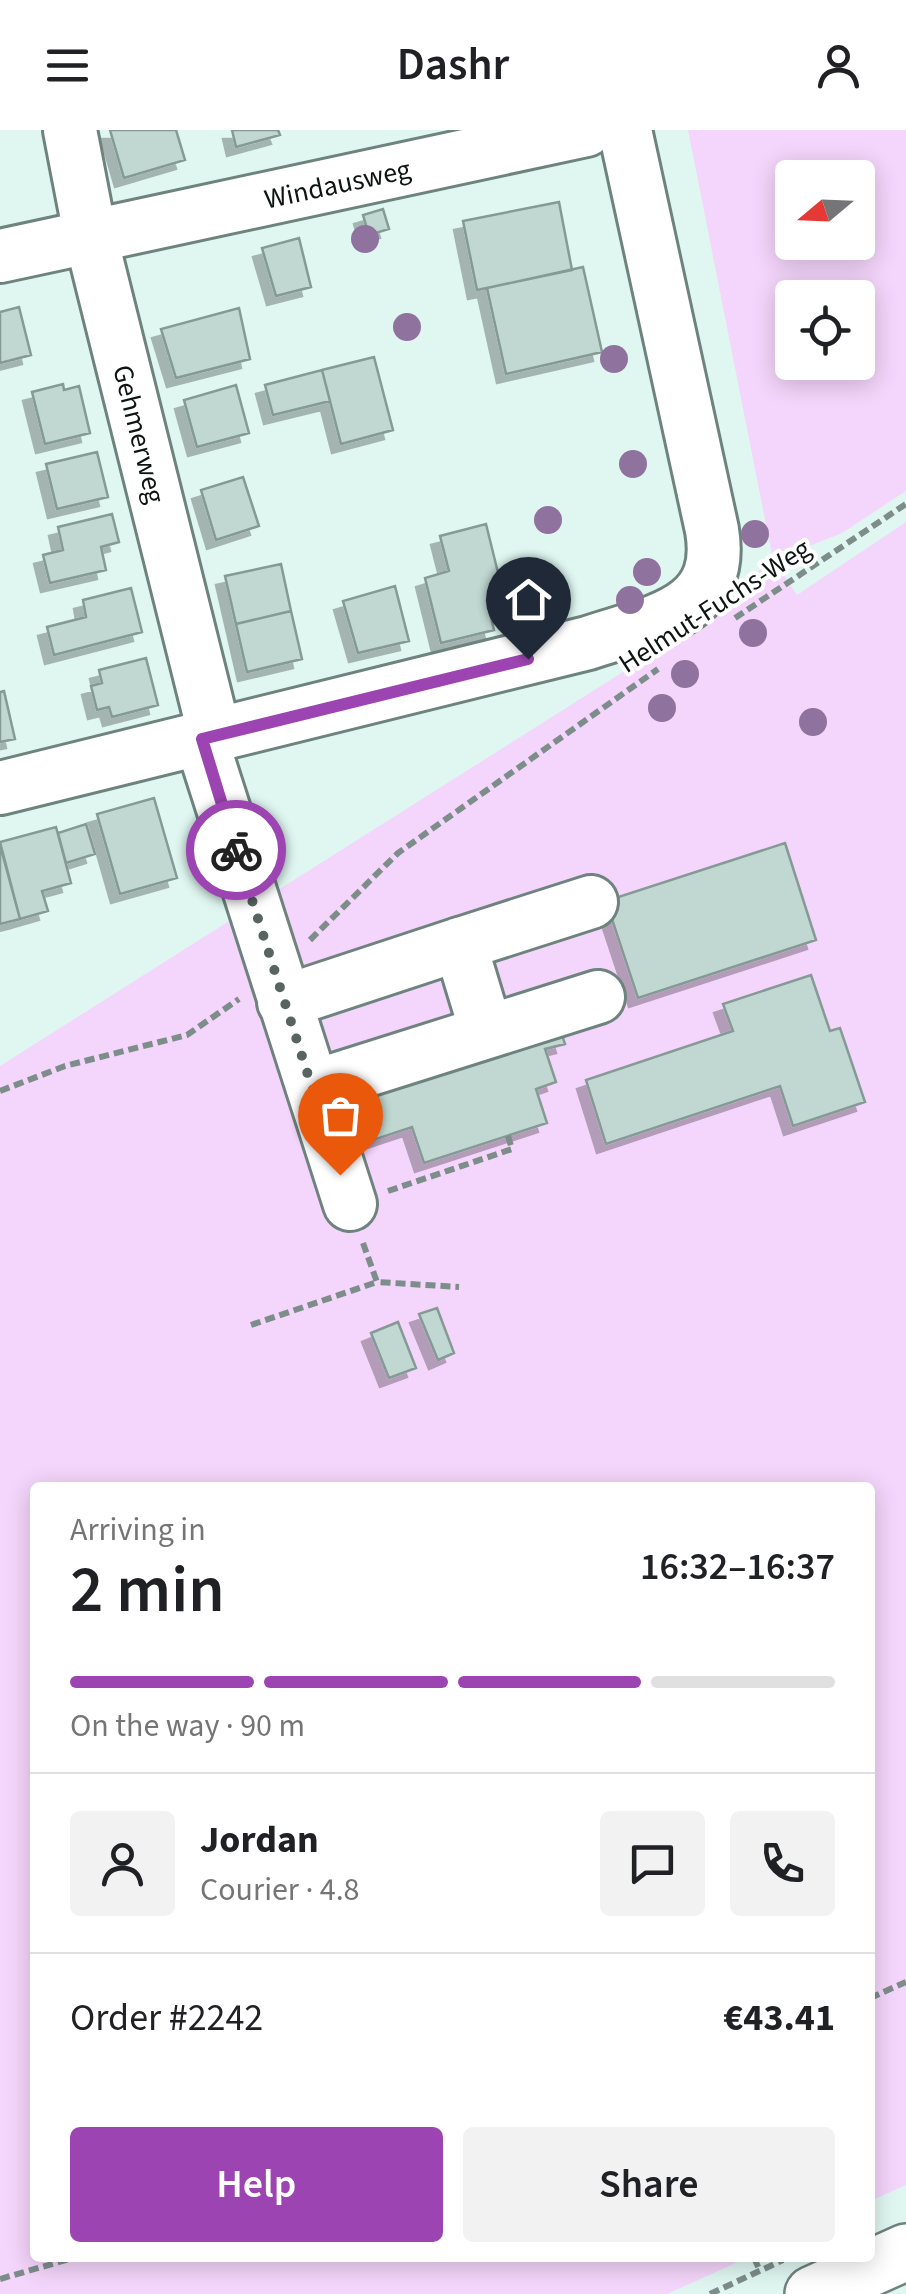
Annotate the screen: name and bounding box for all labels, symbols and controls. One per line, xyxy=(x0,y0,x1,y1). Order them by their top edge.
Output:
text: Dashr xyxy=(397,33,509,97)
icon: menu xyxy=(40,38,95,93)
icon: person xyxy=(811,38,866,93)
street label: Windausweg xyxy=(261,149,414,220)
north arrow xyxy=(775,160,875,260)
map controls xyxy=(775,160,875,380)
button: locate xyxy=(775,280,875,380)
street label: Gehmerweg xyxy=(102,361,175,508)
street label: Helmut-Fuchs-Weg xyxy=(611,529,819,683)
pin xyxy=(486,557,571,660)
icon: home xyxy=(501,572,556,627)
courier xyxy=(186,800,286,900)
icon: bike xyxy=(209,823,264,878)
pin xyxy=(298,1073,383,1176)
icon: bag xyxy=(313,1088,368,1143)
text: Arriving in xyxy=(70,1507,206,1553)
text: 16:32–16:37 xyxy=(640,1540,835,1594)
text: 2 min xyxy=(70,1544,225,1637)
text: On the way · 90 m xyxy=(70,1703,305,1749)
button: person xyxy=(70,1811,175,1916)
button: chat xyxy=(600,1811,705,1916)
button: phone xyxy=(730,1811,835,1916)
text: Jordan xyxy=(200,1813,319,1867)
text: Courier · 4.8 xyxy=(200,1867,360,1913)
text: Order #2242 xyxy=(70,1991,263,2045)
text: €43.41 xyxy=(723,1991,835,2045)
button: Help xyxy=(70,2127,443,2242)
button: Share xyxy=(463,2127,835,2242)

